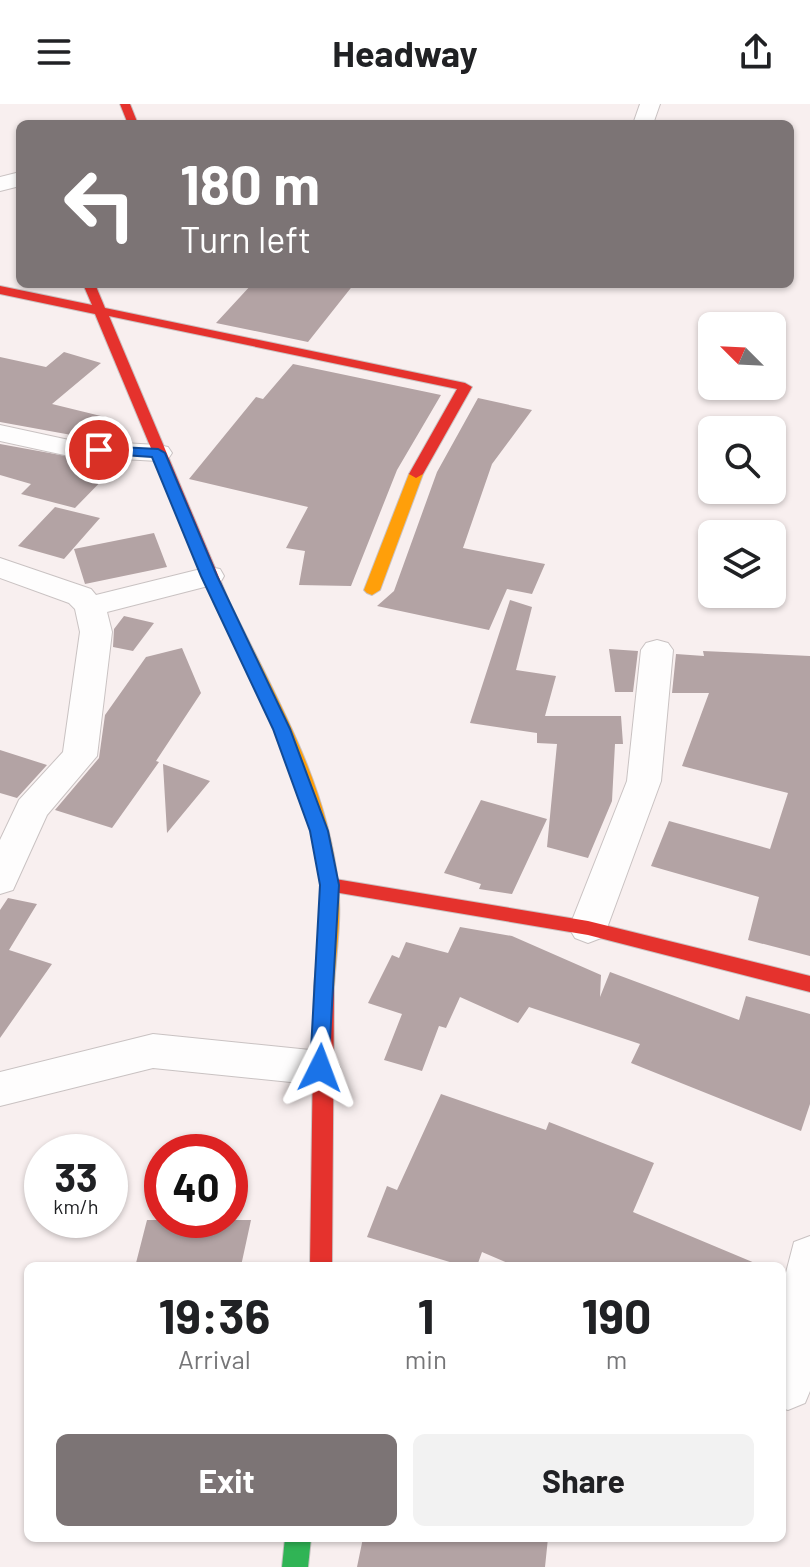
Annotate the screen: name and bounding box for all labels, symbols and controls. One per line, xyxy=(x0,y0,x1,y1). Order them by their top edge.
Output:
icon: menu xyxy=(32,30,76,74)
icon: share xyxy=(734,30,778,74)
text: Headway xyxy=(332,31,478,74)
text: 180 m xyxy=(180,149,320,216)
icon: left xyxy=(48,152,152,256)
text: Turn left xyxy=(180,217,311,260)
north arrow xyxy=(698,312,786,400)
map controls xyxy=(698,312,786,608)
pin xyxy=(65,416,133,484)
button: search xyxy=(698,416,786,504)
icon: arrive xyxy=(77,428,121,472)
button: layers xyxy=(698,520,786,608)
position arrow xyxy=(278,1026,362,1110)
speed limit sign: 40 xyxy=(144,1134,248,1238)
text: 33 xyxy=(54,1152,98,1200)
text: km/h xyxy=(53,1194,99,1218)
text: 19:36 xyxy=(159,1286,270,1344)
text: 1 xyxy=(417,1286,434,1344)
text: 190 xyxy=(582,1286,651,1344)
text: Arrival xyxy=(178,1343,251,1374)
text: min xyxy=(405,1343,447,1374)
text: m xyxy=(606,1343,627,1374)
button: Exit xyxy=(56,1434,397,1526)
button: Share xyxy=(413,1434,754,1526)

